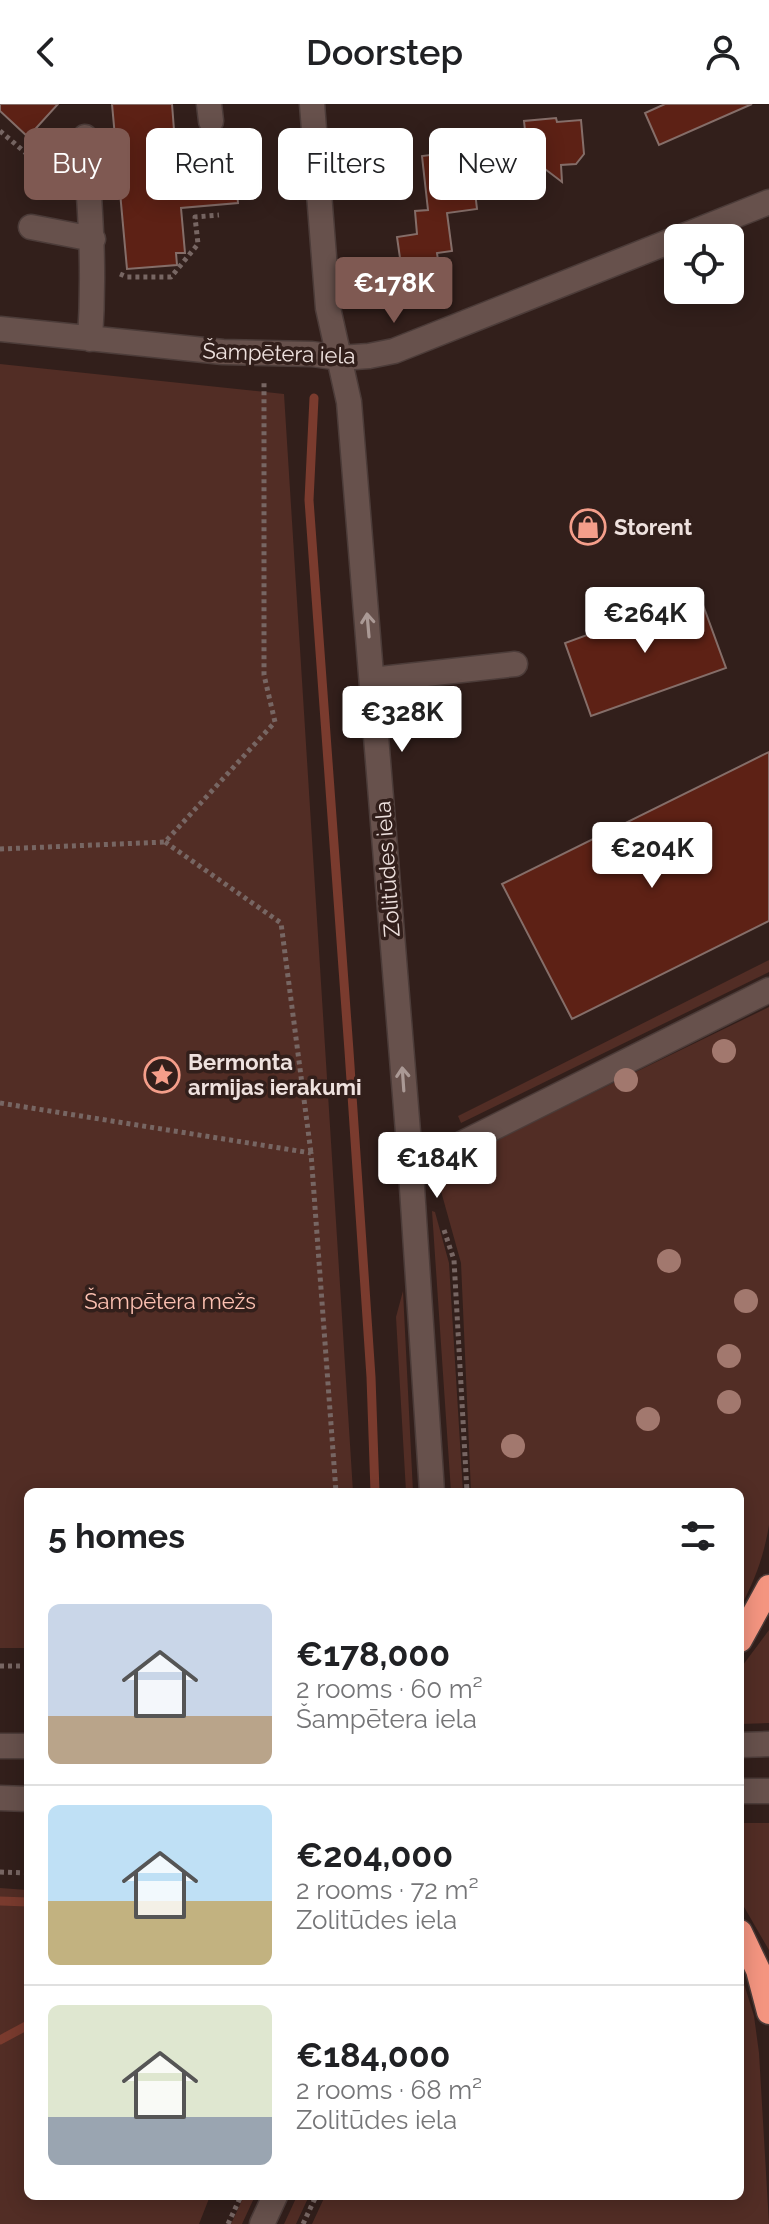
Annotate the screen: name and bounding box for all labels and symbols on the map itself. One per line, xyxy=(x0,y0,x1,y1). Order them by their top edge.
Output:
pin: €178K xyxy=(338,257,450,325)
street label: Šampētera iela xyxy=(202,336,356,369)
shop icon: Storent xyxy=(569,508,607,546)
place label: Storent xyxy=(614,514,693,540)
pin: €264K xyxy=(589,587,701,655)
one-way arrow xyxy=(360,612,375,639)
pin: €328K xyxy=(346,686,458,754)
street label: Zolitūdes iela xyxy=(369,800,405,938)
pin: €204K xyxy=(596,822,708,890)
place label: Bermonta armijas ierakumi xyxy=(188,1049,362,1100)
place icon: Bermonta armijas ierakumi xyxy=(143,1056,181,1094)
one-way arrow xyxy=(396,1066,411,1093)
pin: €184K xyxy=(381,1132,493,1200)
park label: Šampētera mežs xyxy=(84,1287,256,1314)

